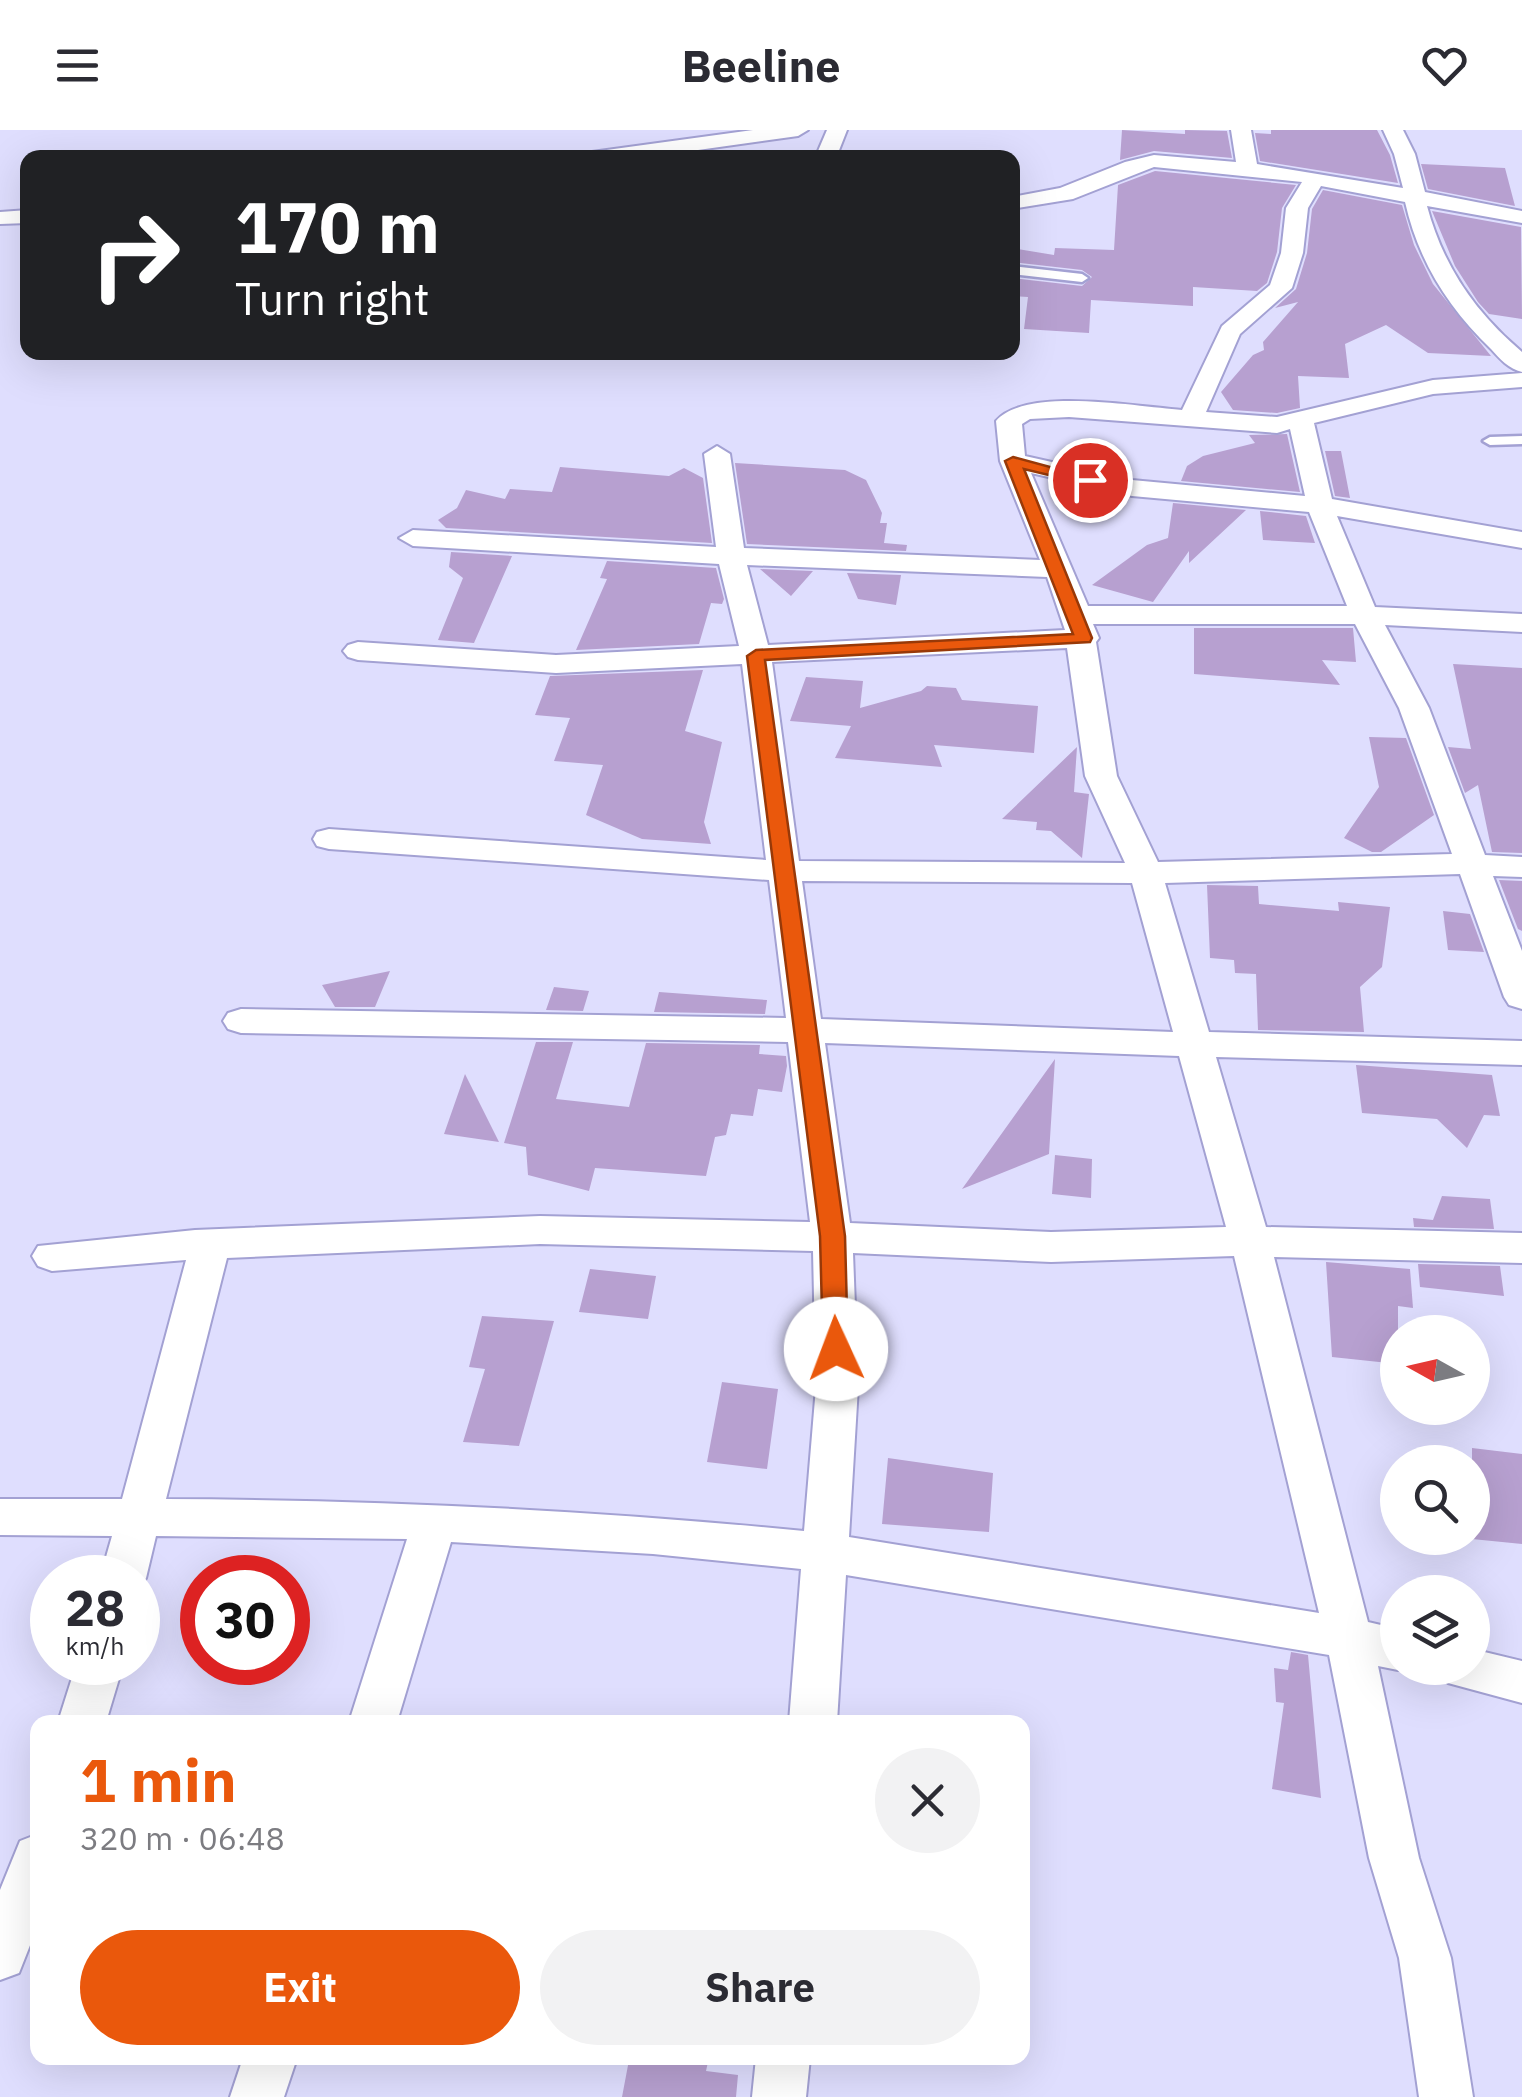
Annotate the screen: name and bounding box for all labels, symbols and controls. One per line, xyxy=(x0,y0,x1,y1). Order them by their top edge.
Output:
text: Beeline xyxy=(681,36,841,94)
icon: menu xyxy=(50,38,105,93)
icon: heart xyxy=(1417,38,1472,93)
text: 170 m xyxy=(235,181,440,272)
icon: right xyxy=(70,190,200,320)
text: Turn right xyxy=(235,269,430,327)
pin xyxy=(1048,438,1133,523)
icon: arrive xyxy=(1063,453,1118,508)
position arrow xyxy=(784,1297,888,1401)
north arrow xyxy=(1380,1315,1490,1425)
map controls xyxy=(1380,1315,1490,1685)
button: search xyxy=(1380,1445,1490,1555)
speed limit sign: 30 xyxy=(180,1555,310,1685)
text: 28 xyxy=(65,1575,125,1640)
button: layers xyxy=(1380,1575,1490,1685)
text: km/h xyxy=(66,1629,124,1662)
text: 1 min xyxy=(80,1740,237,1819)
button: close xyxy=(875,1748,980,1853)
text: 320 m · 06:48 xyxy=(80,1817,285,1859)
button: Exit xyxy=(80,1930,520,2045)
button: Share xyxy=(540,1930,980,2045)

